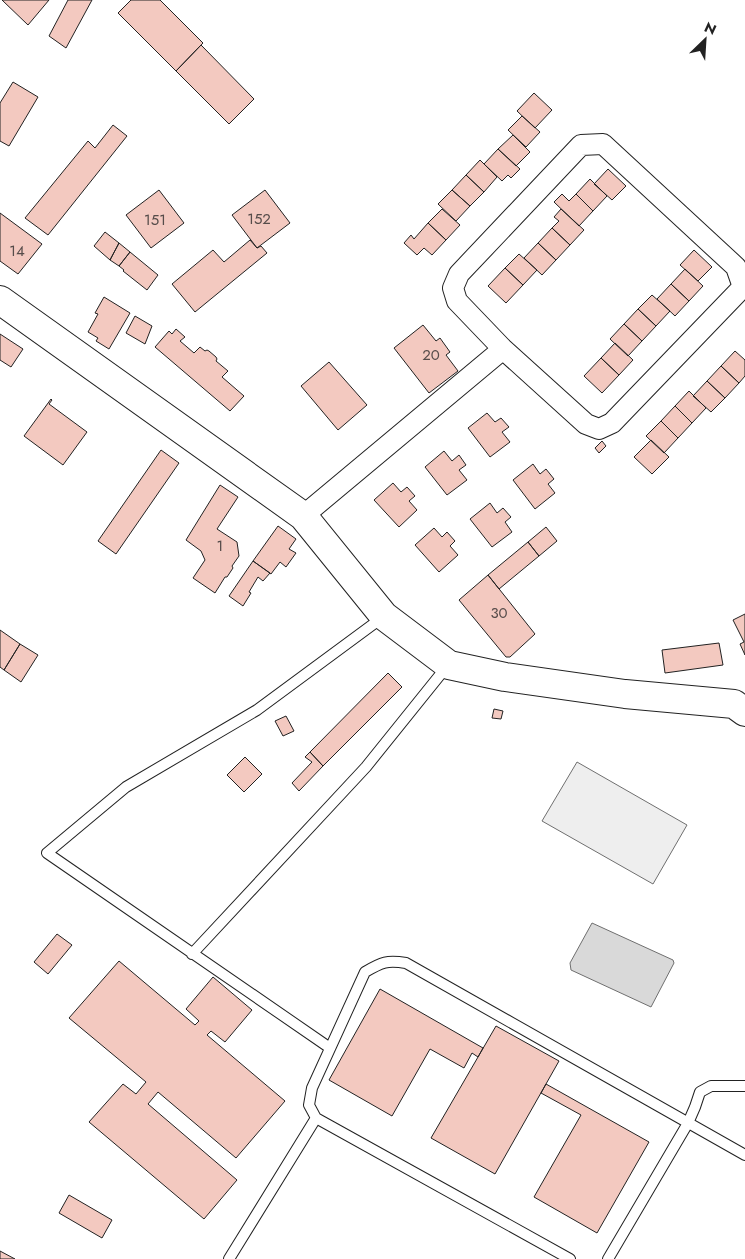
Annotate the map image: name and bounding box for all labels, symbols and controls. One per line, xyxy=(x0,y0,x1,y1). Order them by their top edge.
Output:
north arrow xyxy=(680,15,730,65)
text: N xyxy=(701,17,720,40)
house number: 152 xyxy=(247,208,271,230)
house number: 151 xyxy=(144,209,166,231)
house number: 14 xyxy=(9,240,25,262)
house number: 20 xyxy=(422,344,440,366)
house number: 1 xyxy=(217,535,223,557)
house number: 30 xyxy=(490,602,508,624)

